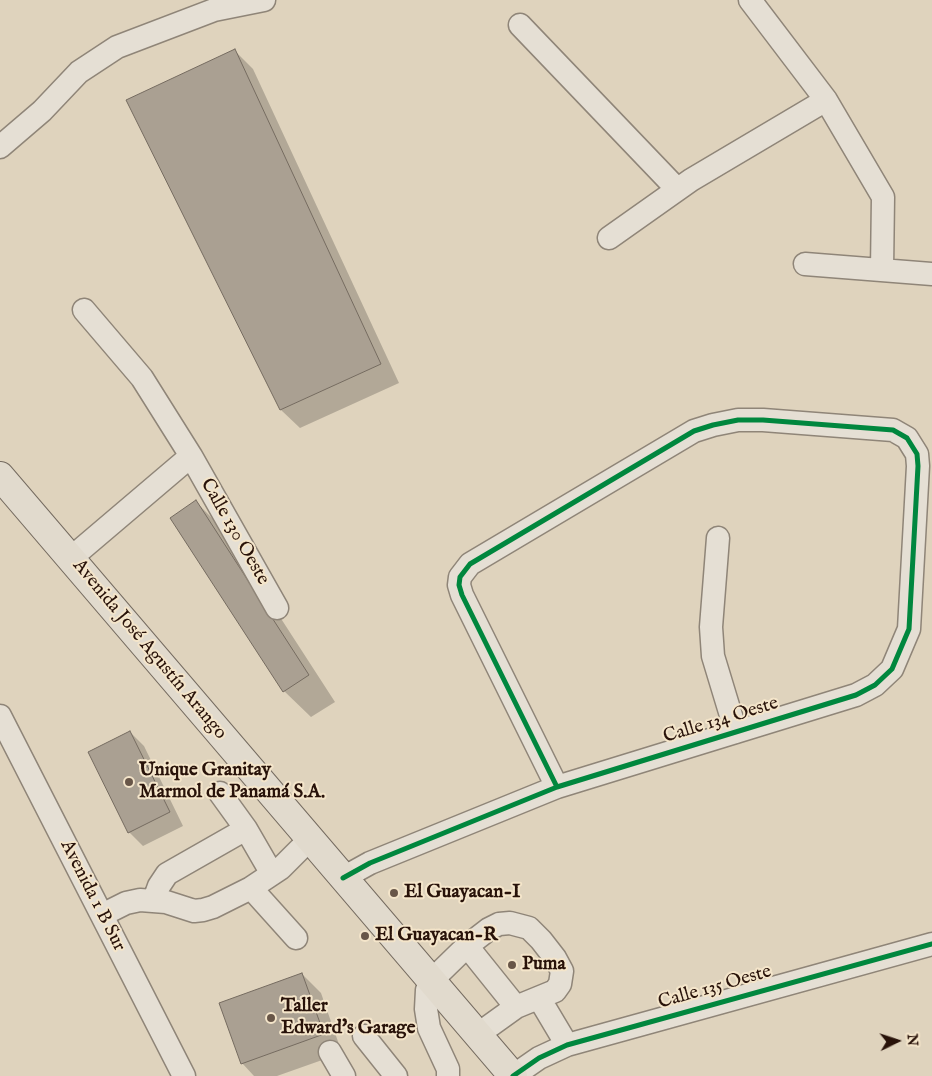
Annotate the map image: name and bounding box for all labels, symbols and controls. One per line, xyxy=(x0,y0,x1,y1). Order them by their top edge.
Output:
street label: Calle 130 Oeste xyxy=(194,475,274,589)
street label: Avenida José Agustín Arango xyxy=(67,555,231,745)
street label: Calle 134 Oeste xyxy=(661,693,781,749)
place label: Unique Granitay Marmol de Panamá S.A. xyxy=(139,760,325,804)
marker: Unique Granitay Marmol de Panamá S.A. xyxy=(123,776,135,788)
street label: Avenida 1 B Sur xyxy=(54,837,130,955)
place label: El Guayacan-I xyxy=(404,882,520,904)
marker: El Guayacan-I xyxy=(388,887,400,899)
place label: El Guayacan-R xyxy=(375,925,498,947)
marker: El Guayacan-R xyxy=(359,930,371,942)
place label: Puma xyxy=(522,954,566,976)
marker: Puma xyxy=(506,959,518,971)
street label: Calle 135 Oeste xyxy=(656,961,774,1015)
place label: Taller Edward's Garage xyxy=(281,996,415,1040)
marker: Taller Edward's Garage xyxy=(265,1012,277,1024)
north arrow xyxy=(872,1016,922,1066)
text: N xyxy=(903,1033,921,1047)

